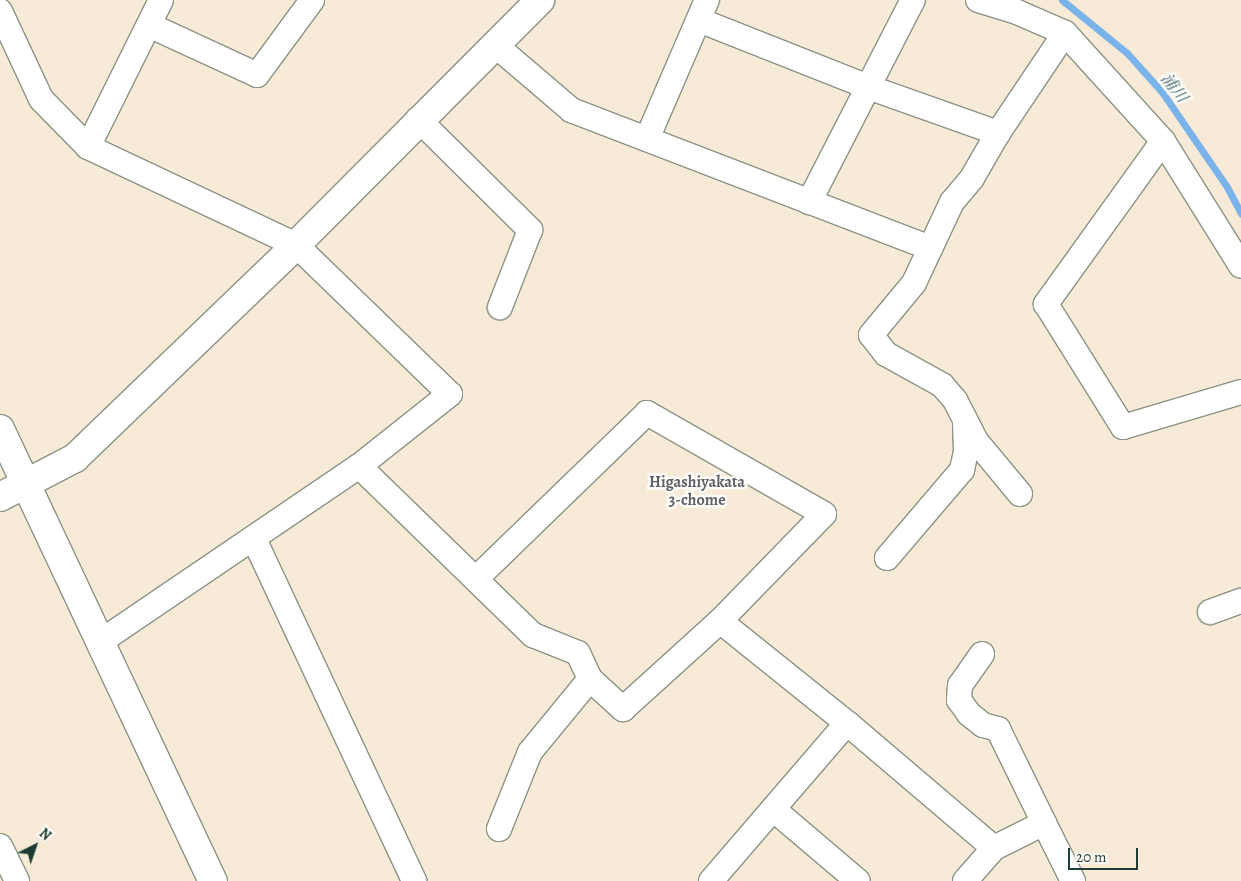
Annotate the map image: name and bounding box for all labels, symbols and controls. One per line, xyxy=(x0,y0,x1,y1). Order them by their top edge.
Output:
water label: 浦川 xyxy=(1157,69,1191,107)
district label: Higashiyakata 3-chome xyxy=(649,472,745,510)
north arrow xyxy=(10,821,60,871)
text: N xyxy=(35,824,55,845)
scale bar xyxy=(1071,838,1141,870)
text: 20 m xyxy=(1076,847,1107,867)

